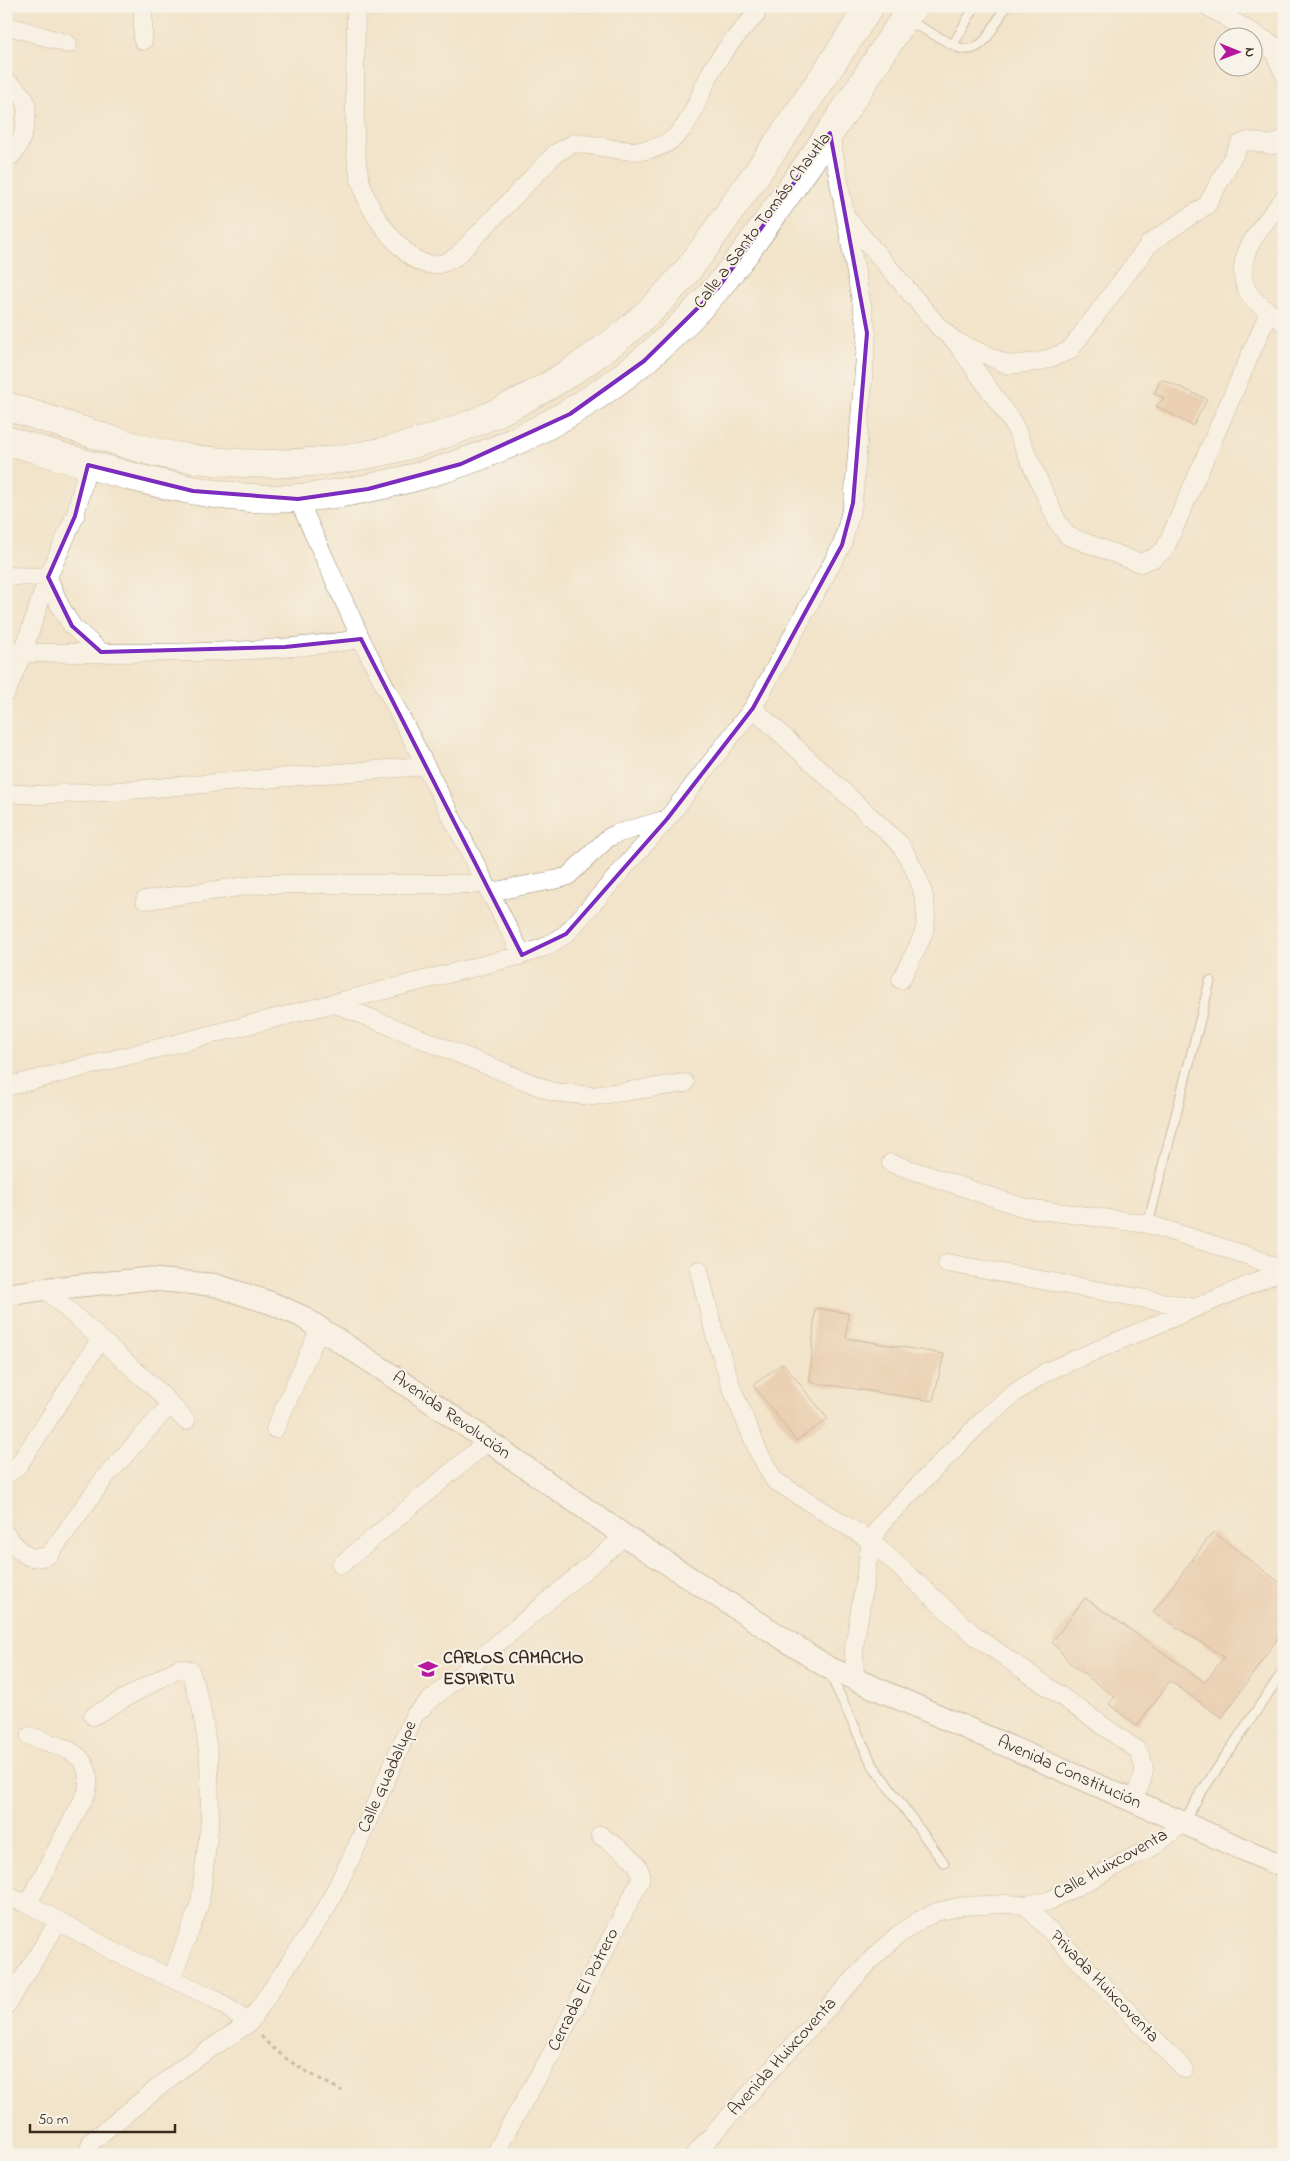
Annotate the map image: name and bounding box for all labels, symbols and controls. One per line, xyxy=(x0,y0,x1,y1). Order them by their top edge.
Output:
north arrow xyxy=(1212,28,1262,78)
text: N xyxy=(1239,47,1260,57)
street label: Calle a Santo Tomás Chautla xyxy=(688,127,838,315)
street label: Avenida Revolución xyxy=(386,1365,516,1467)
place label: CARLOS CAMACHO ESPIRITU xyxy=(443,1646,584,1693)
school or university icon: CARLOS CAMACHO ESPIRITU xyxy=(417,1658,439,1680)
street label: Calle Guadalupe xyxy=(352,1716,425,1837)
street label: Avenida Constitución xyxy=(993,1730,1145,1817)
street label: Calle Huixcoventa xyxy=(1049,1823,1173,1907)
street label: Cerrada El Potrero xyxy=(542,1924,626,2056)
street label: Privada Huixcoventa xyxy=(1043,1925,1165,2049)
street label: Avenida Huixcoventa xyxy=(722,1992,844,2122)
scale bar xyxy=(30,2101,175,2133)
text: 50 m xyxy=(38,2109,69,2131)

